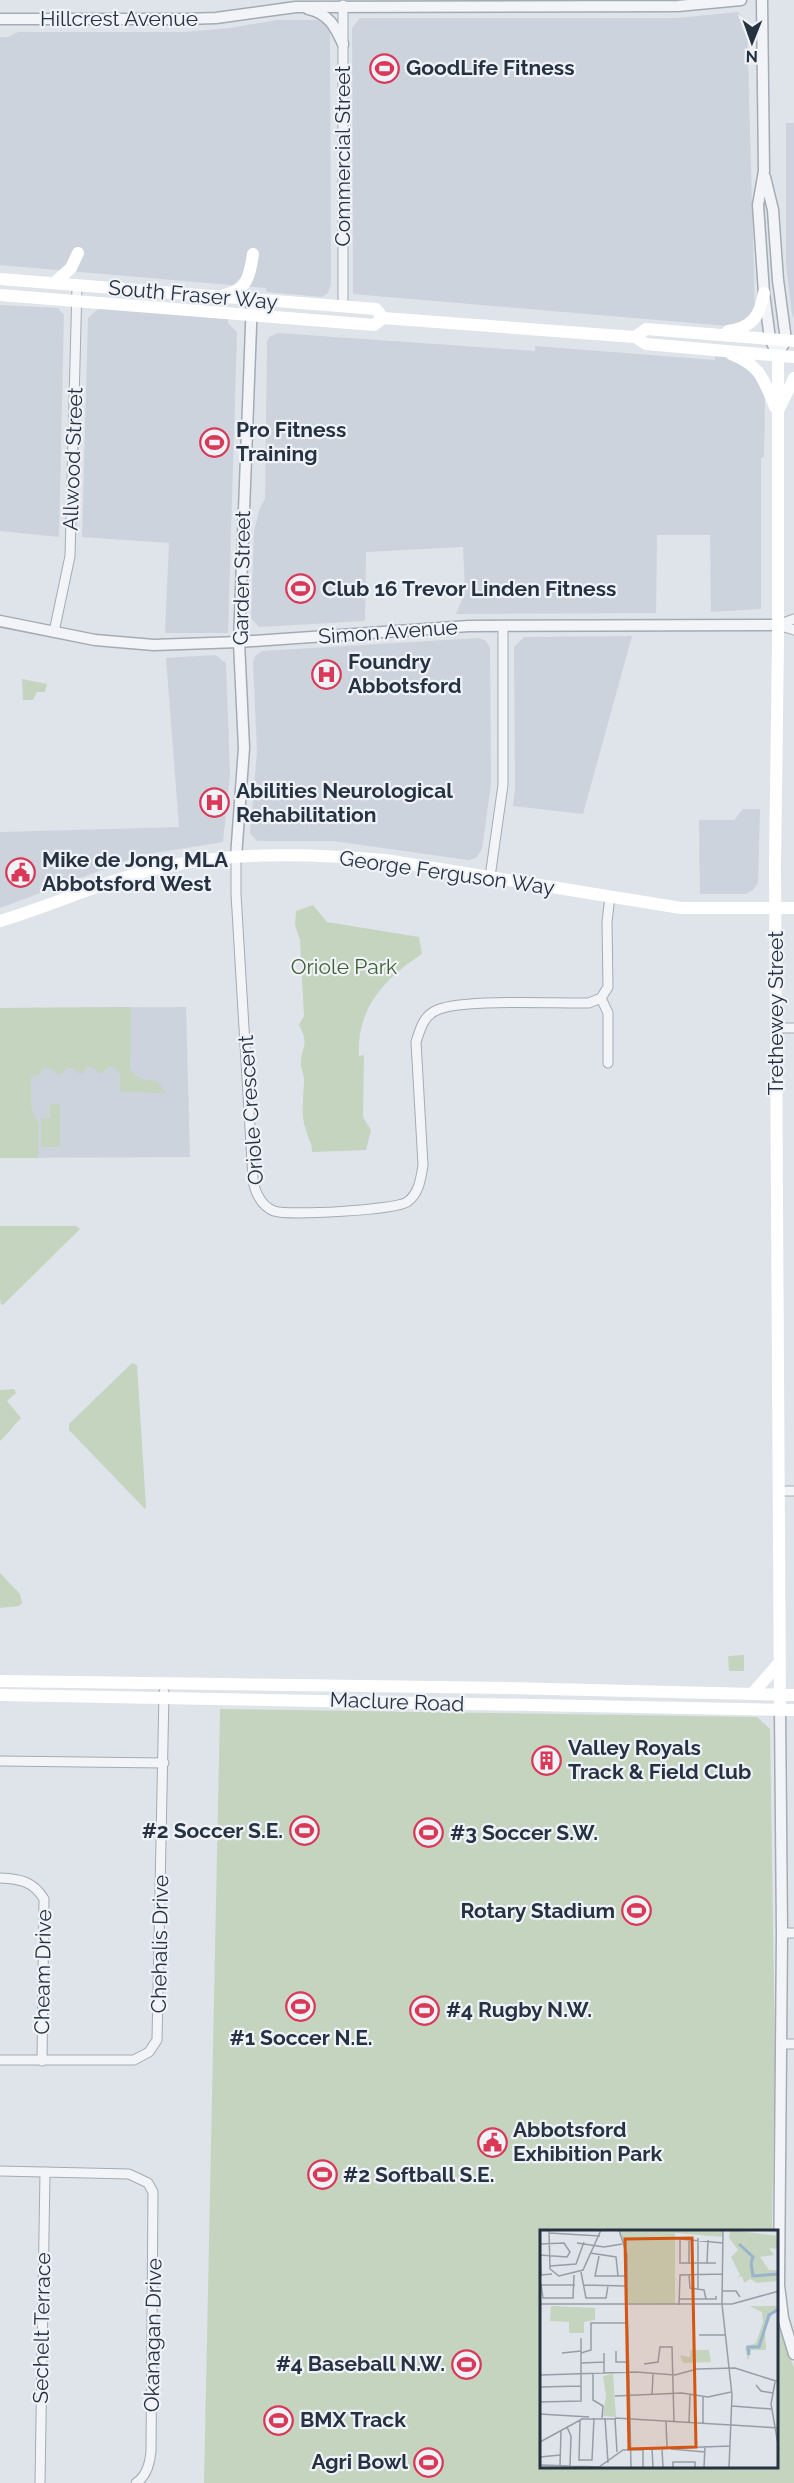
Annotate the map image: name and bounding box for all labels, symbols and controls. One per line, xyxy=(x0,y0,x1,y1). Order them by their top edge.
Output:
street label: Hillcrest Avenue xyxy=(40,6,198,31)
north arrow xyxy=(722,12,782,72)
text: N xyxy=(745,47,758,66)
sports icon: GoodLife Fitness xyxy=(369,52,401,84)
place label: GoodLife Fitness xyxy=(406,55,575,80)
street label: Commercial Street xyxy=(330,65,355,247)
street label: South Fraser Way xyxy=(107,275,279,314)
street label: Allwood Street xyxy=(58,387,87,531)
place label: Pro Fitness Training xyxy=(236,417,346,466)
sports icon: Pro Fitness Training xyxy=(199,426,231,458)
street label: Garden Street xyxy=(228,510,255,646)
sports icon: Club 16 Trevor Linden Fitness xyxy=(285,573,317,605)
place label: Club 16 Trevor Linden Fitness xyxy=(322,576,616,601)
street label: Simon Avenue xyxy=(317,614,459,649)
place label: Foundry Abbotsford xyxy=(348,649,462,698)
hospital icon: Foundry Abbotsford xyxy=(311,658,343,690)
place label: Abilities Neurological Rehabilitation xyxy=(236,778,453,827)
hospital icon: Abilities Neurological Rehabilitation xyxy=(199,787,231,819)
street label: George Ferguson Way xyxy=(338,845,556,900)
place label: Mike de Jong, MLA Abbotsford West xyxy=(42,847,229,896)
public building icon: Mike de Jong, MLA Abbotsford West xyxy=(5,856,37,888)
street label: Trethewey Street xyxy=(763,931,788,1095)
park label: Oriole Park xyxy=(291,954,397,979)
street label: Oriole Crescent xyxy=(233,1034,268,1186)
street label: Maclure Road xyxy=(329,1687,465,1716)
place label: Valley Royals Track & Field Club xyxy=(568,1735,751,1784)
building icon: Valley Royals Track & Field Club xyxy=(531,1744,563,1776)
sports icon: #2 Soccer S.E. xyxy=(288,1815,320,1847)
sports icon: #3 Soccer S.W. xyxy=(413,1817,445,1849)
place label: #2 Soccer S.E. xyxy=(142,1818,283,1843)
place label: #3 Soccer S.W. xyxy=(450,1820,598,1845)
street label: Chehalis Drive xyxy=(146,1875,173,2013)
sports icon: Rotary Stadium xyxy=(620,1895,652,1927)
place label: Rotary Stadium xyxy=(460,1898,615,1923)
street label: Cheam Drive xyxy=(29,1909,56,2035)
sports icon: #1 Soccer N.E. xyxy=(285,1991,317,2023)
sports icon: #4 Rugby N.W. xyxy=(409,1994,441,2026)
place label: #4 Rugby N.W. xyxy=(446,1997,592,2022)
place label: #1 Soccer N.E. xyxy=(229,2025,373,2050)
place label: Abbotsford Exhibition Park xyxy=(513,2117,662,2166)
public building icon: Abbotsford Exhibition Park xyxy=(476,2126,508,2158)
sports icon: #2 Softball S.E. xyxy=(306,2159,338,2191)
place label: #2 Softball S.E. xyxy=(343,2162,494,2187)
inset map xyxy=(540,2230,779,2468)
street label: Sechelt Terrace xyxy=(28,2252,55,2404)
street label: Okanagan Drive xyxy=(139,2258,166,2412)
sports icon: #4 Baseball N.W. xyxy=(450,2348,482,2380)
place label: #4 Baseball N.W. xyxy=(276,2351,445,2376)
sports icon: BMX Track xyxy=(263,2404,295,2436)
place label: BMX Track xyxy=(300,2407,406,2432)
sports icon: Agri Bowl xyxy=(413,2446,445,2478)
place label: Agri Bowl xyxy=(311,2449,408,2474)

